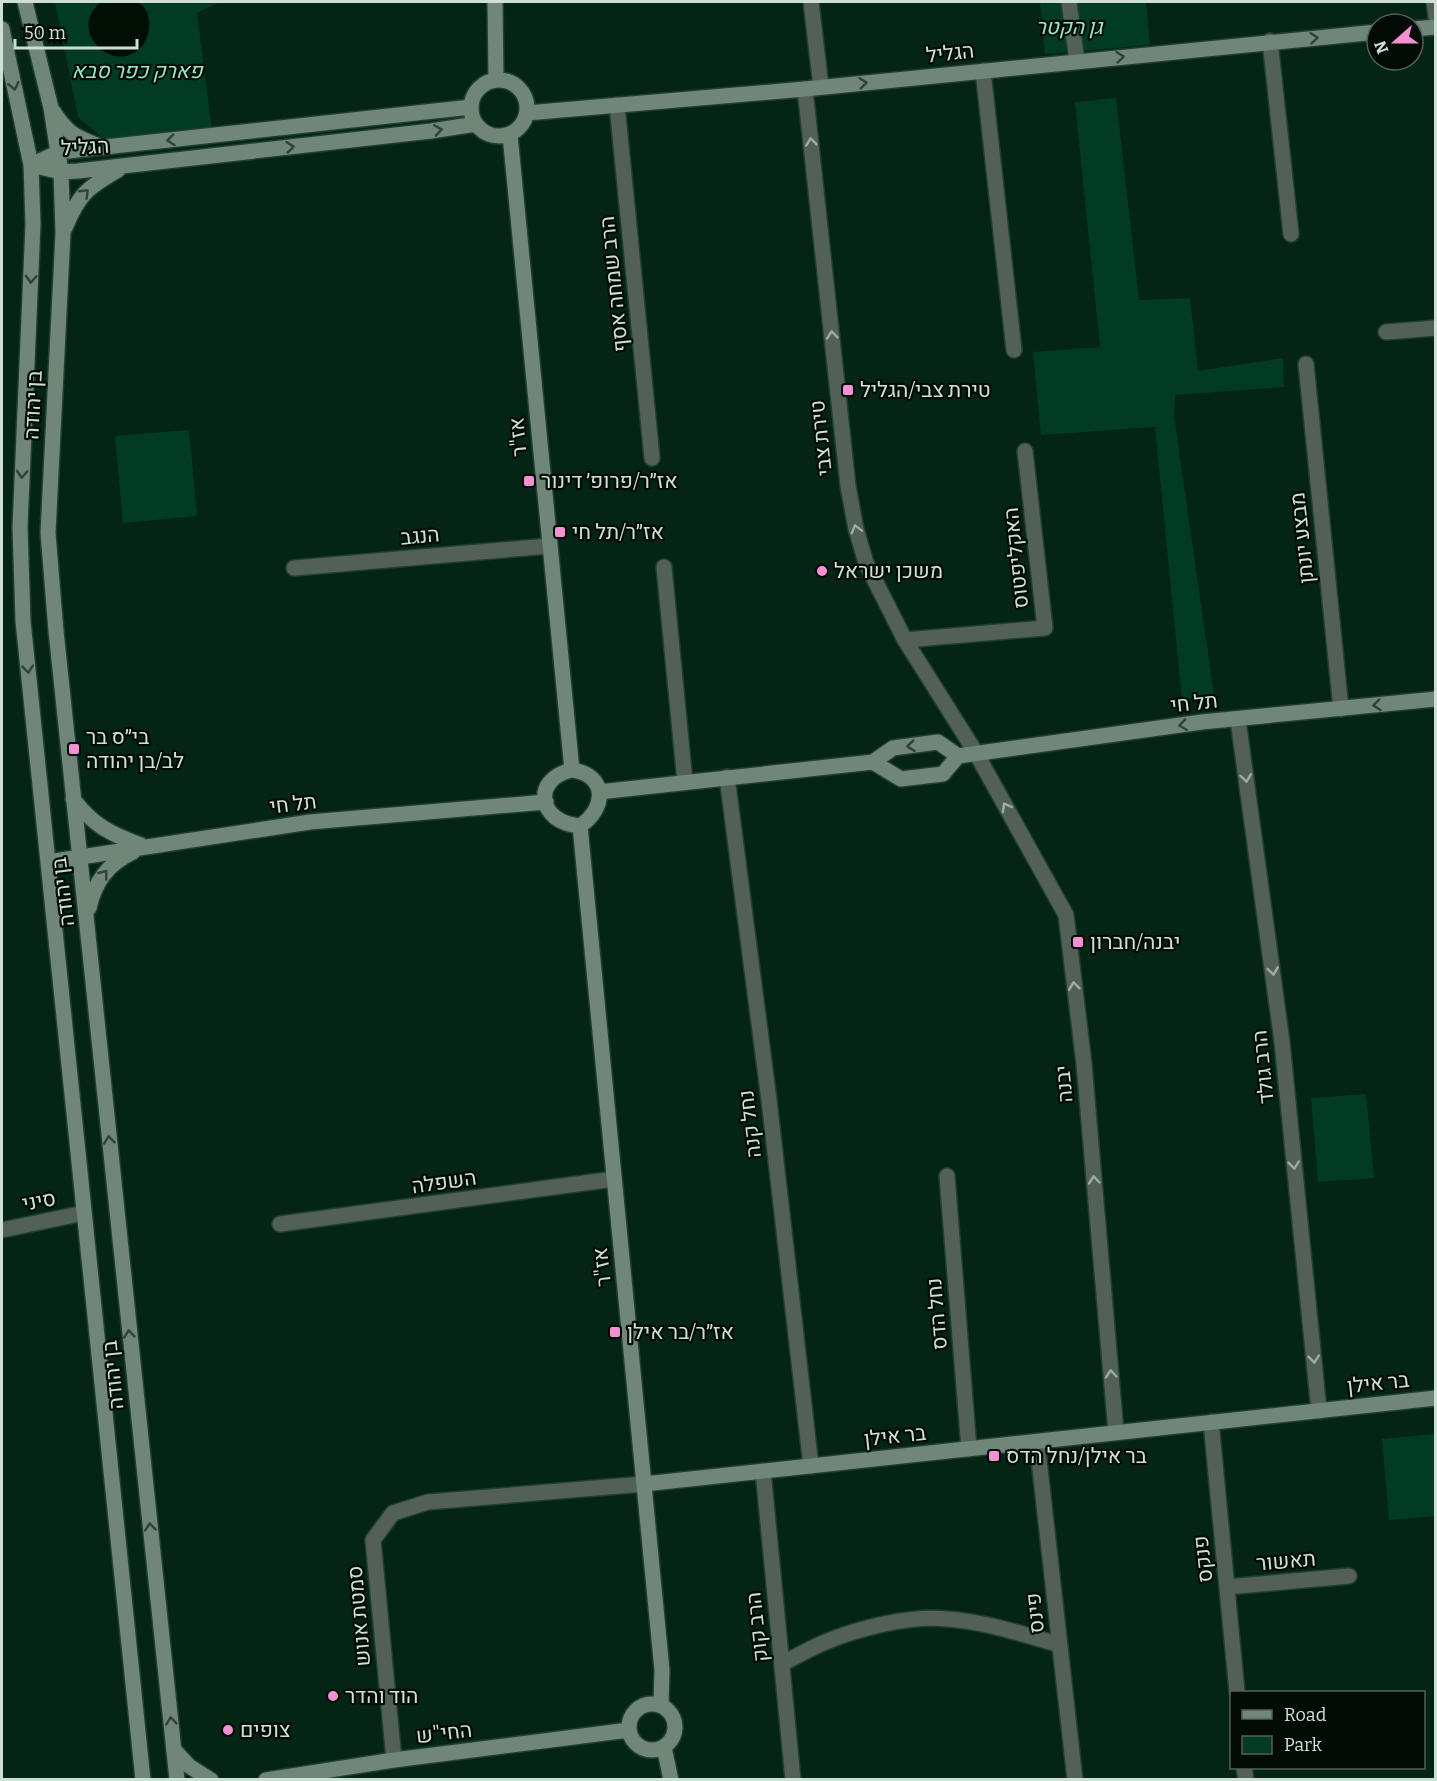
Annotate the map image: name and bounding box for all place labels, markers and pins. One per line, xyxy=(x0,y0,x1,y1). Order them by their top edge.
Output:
place label: טירת צבי/הגליל xyxy=(860,377,991,403)
marker: טירת צבי/הגליל xyxy=(841,383,855,397)
place label: אז״ר/פרופ׳ דינור xyxy=(541,468,678,494)
marker: אז״ר/פרופ׳ דינור xyxy=(522,474,536,488)
place label: אז״ר/תל חי xyxy=(572,519,664,545)
marker: אז״ר/תל חי xyxy=(553,525,567,539)
place label: משכן ישראל xyxy=(834,558,943,584)
marker: משכן ישראל xyxy=(815,564,829,578)
place label: בי״ס בר לב/בן יהודה xyxy=(86,724,184,774)
marker: בי״ס בר לב/בן יהודה xyxy=(67,742,81,756)
place label: יבנה/חברון xyxy=(1090,929,1180,955)
marker: יבנה/חברון xyxy=(1071,935,1085,949)
place label: אז״ר/בר אילן xyxy=(627,1319,734,1345)
marker: אז״ר/בר אילן xyxy=(608,1325,622,1339)
place label: בר אילן/נחל הדס xyxy=(1006,1443,1147,1469)
marker: בר אילן/נחל הדס xyxy=(987,1449,1001,1463)
place label: הוד והדר xyxy=(345,1683,418,1709)
marker: הוד והדר xyxy=(326,1689,340,1703)
place label: צופים xyxy=(240,1717,291,1743)
marker: צופים xyxy=(221,1723,235,1737)

